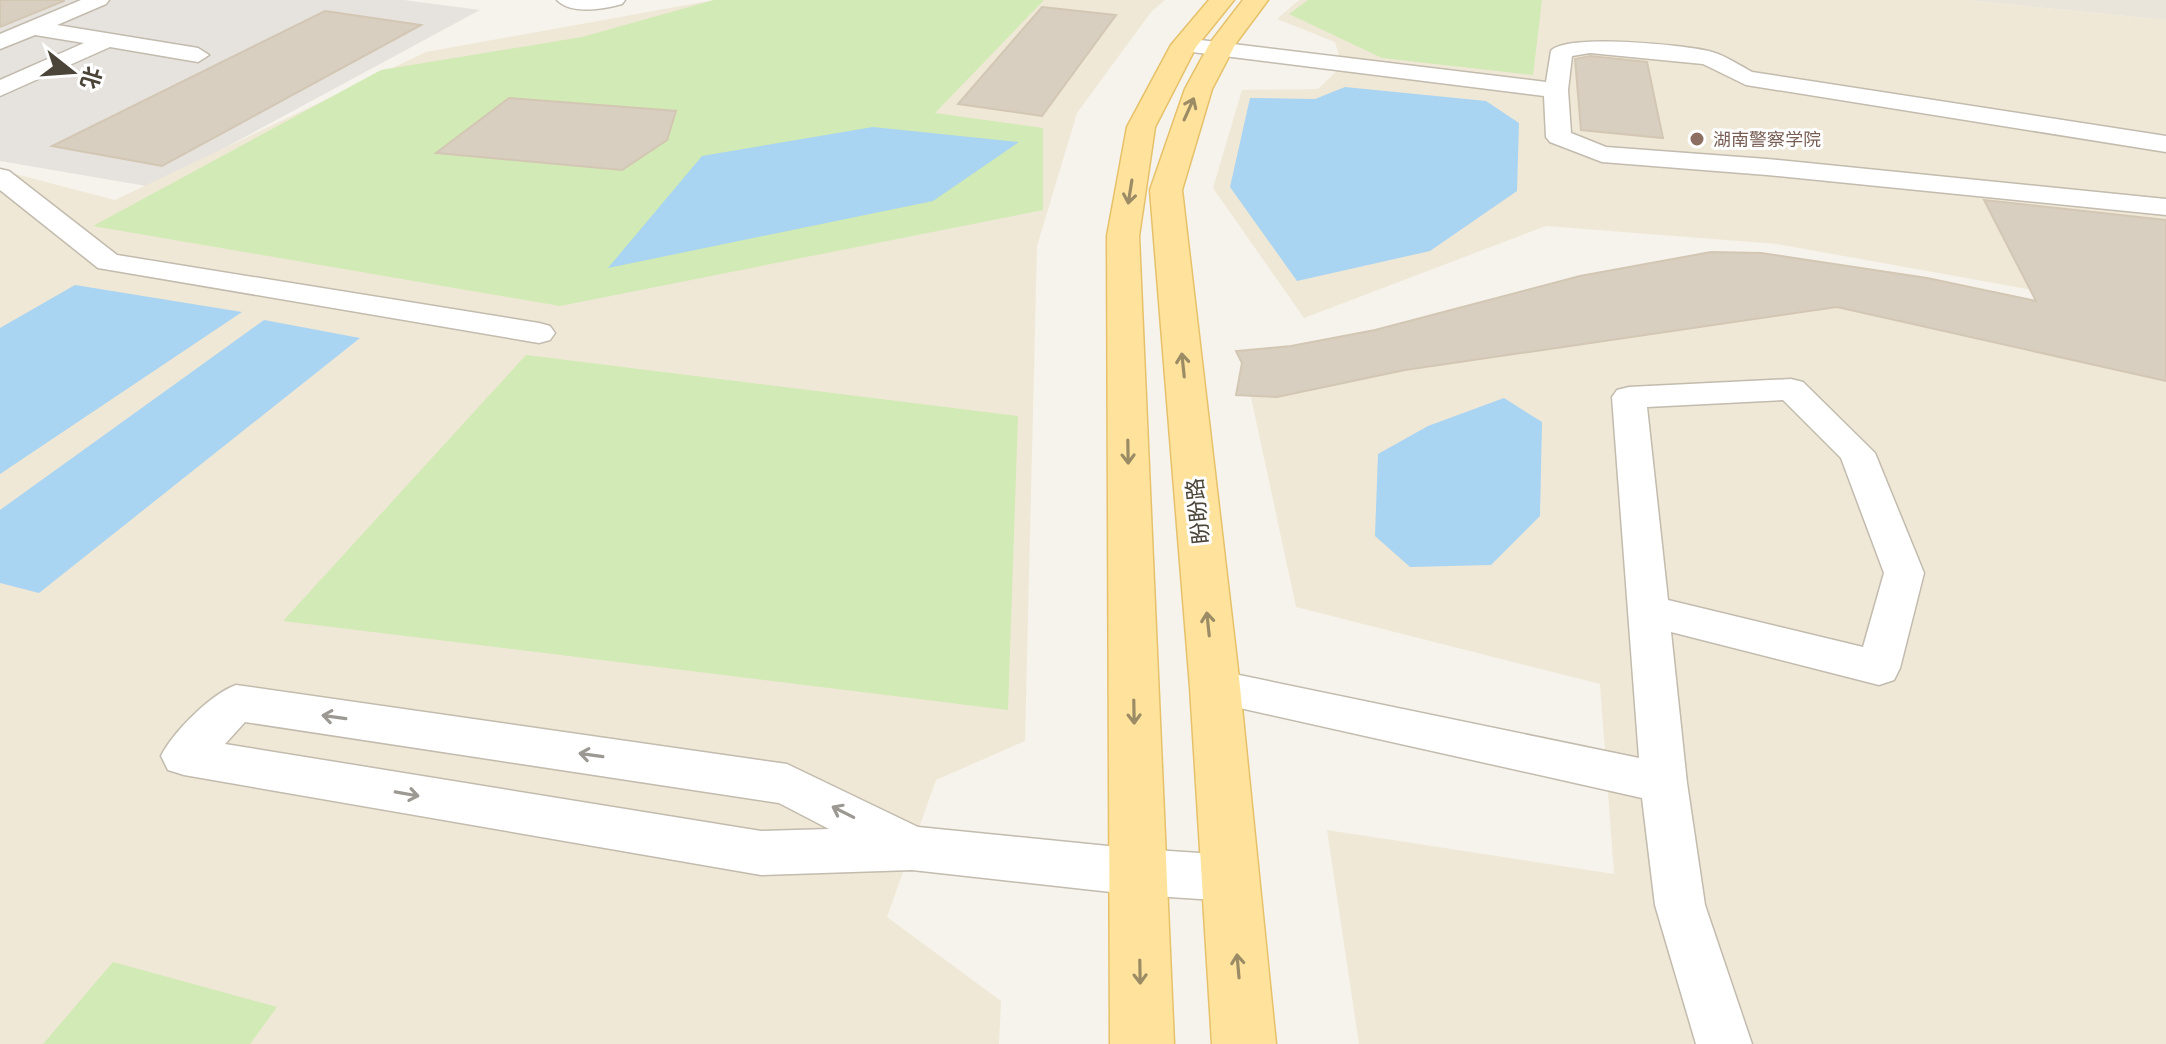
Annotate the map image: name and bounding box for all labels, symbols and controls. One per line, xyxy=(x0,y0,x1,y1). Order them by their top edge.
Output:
north arrow xyxy=(32,32,112,112)
text: 北 xyxy=(75,63,109,93)
one-way arrow xyxy=(1183,97,1198,122)
place label: 湖南警察学院 xyxy=(1713,128,1821,151)
marker: 湖南警察学院 xyxy=(1688,130,1706,148)
one-way arrow xyxy=(1122,179,1137,205)
one-way arrow xyxy=(1176,352,1191,379)
one-way arrow xyxy=(1120,438,1135,465)
street label: 盼盼路 xyxy=(1179,477,1215,545)
one-way arrow xyxy=(1201,611,1216,637)
one-way arrow xyxy=(1126,698,1142,725)
one-way arrow xyxy=(322,709,347,724)
one-way arrow xyxy=(579,747,605,762)
one-way arrow xyxy=(394,787,419,802)
one-way arrow xyxy=(831,804,855,819)
one-way arrow xyxy=(1230,953,1245,980)
one-way arrow xyxy=(1132,958,1148,985)

